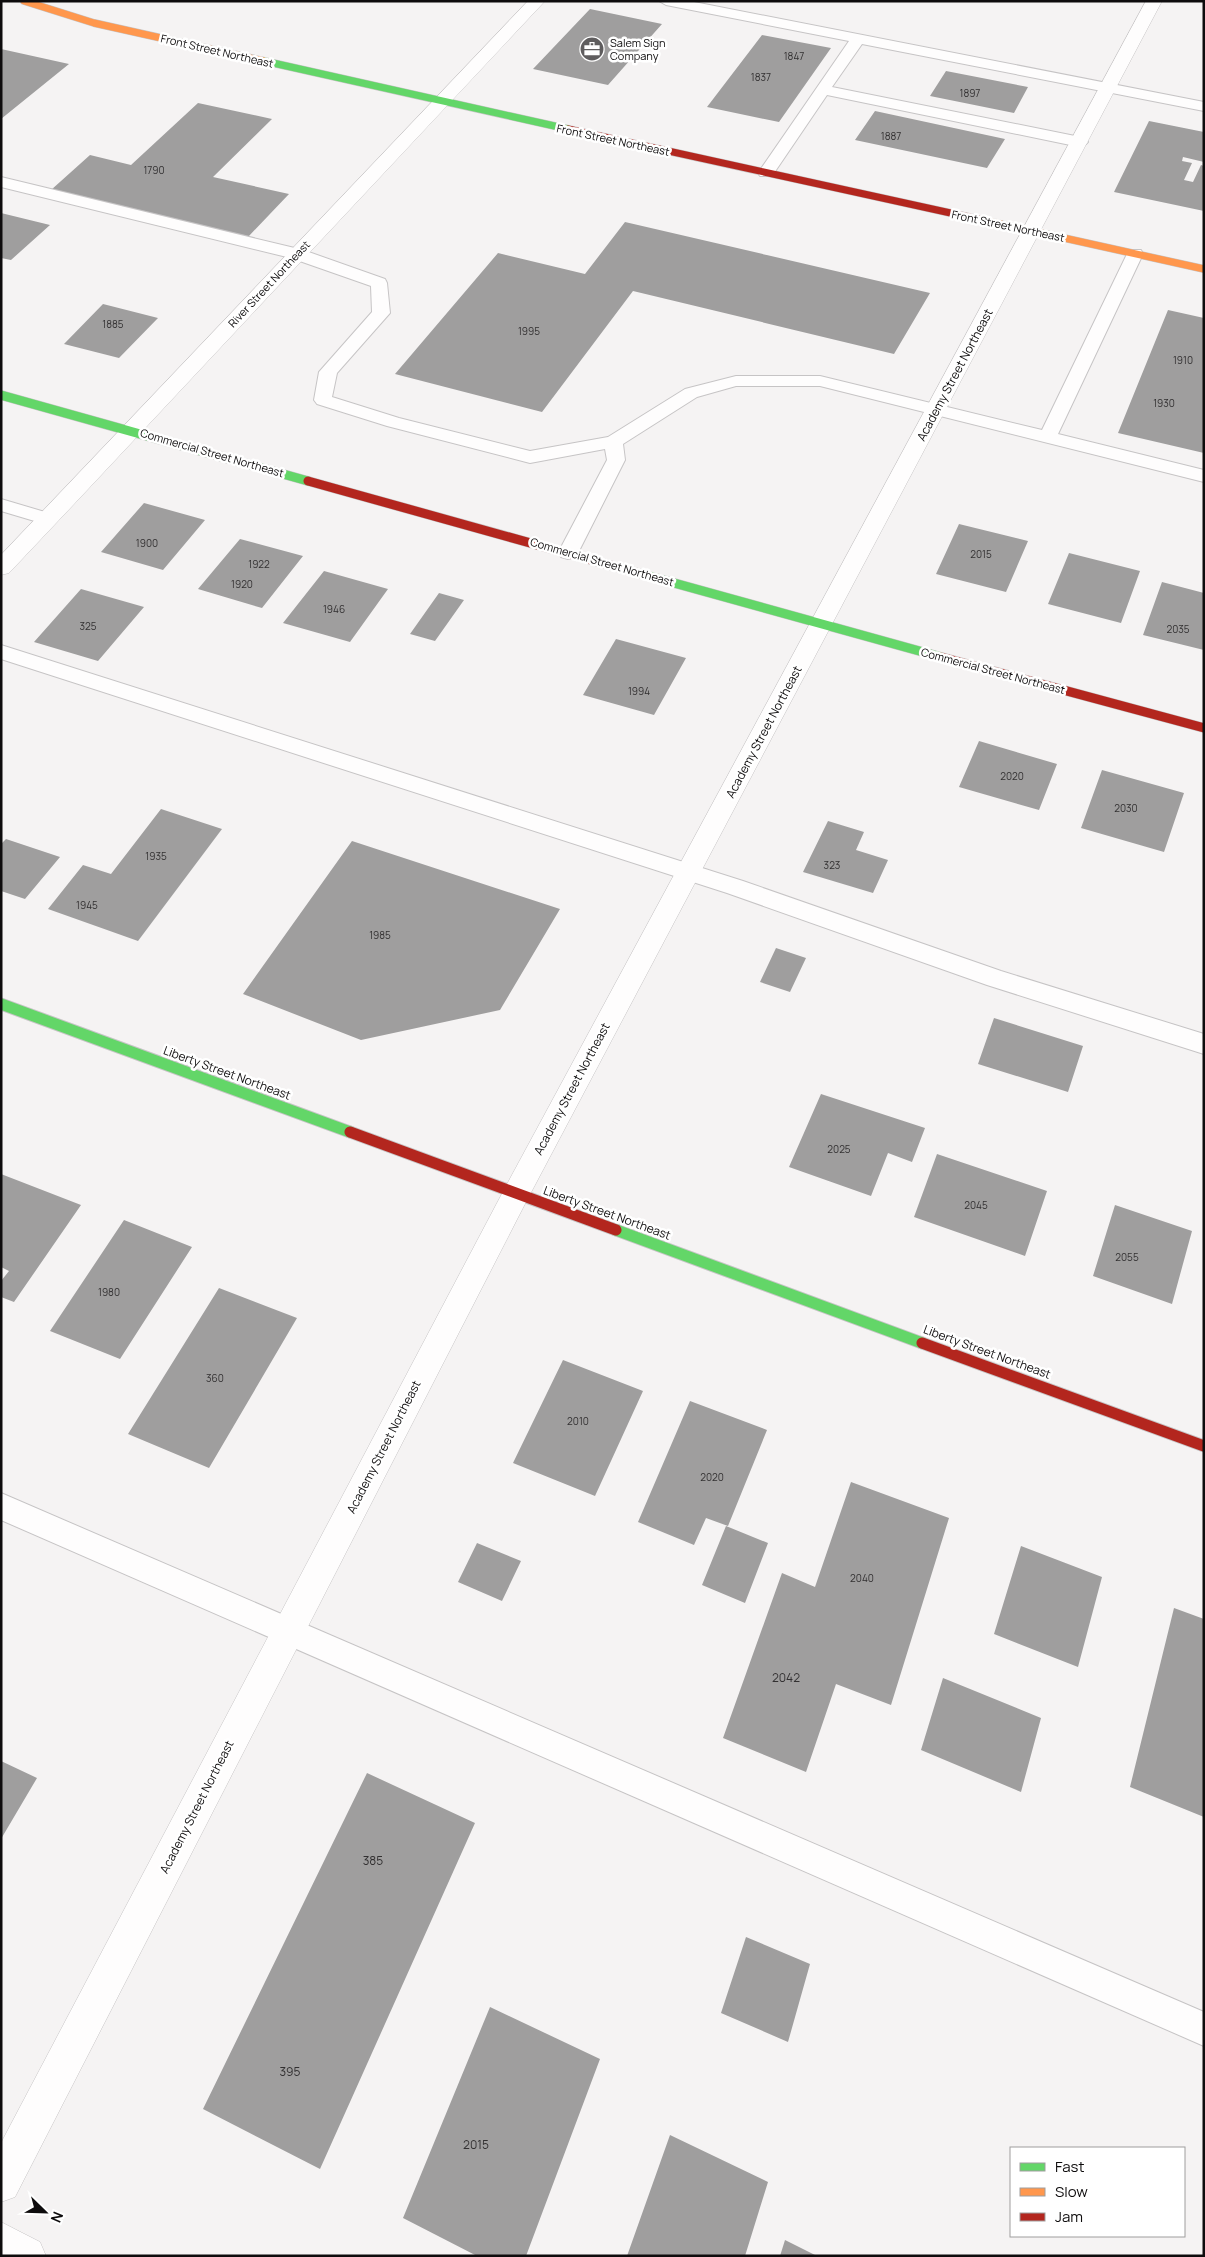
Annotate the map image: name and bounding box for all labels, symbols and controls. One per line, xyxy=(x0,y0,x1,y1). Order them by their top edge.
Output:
street label: Front Street Northeast xyxy=(159,30,275,71)
place label: Salem Sign Company xyxy=(610,35,666,63)
office icon: Salem Sign Company xyxy=(579,36,605,62)
house number: 1847 xyxy=(784,49,804,63)
house number: 1837 xyxy=(751,70,771,84)
house number: 1897 xyxy=(960,86,980,100)
street label: Front Street Northeast xyxy=(555,120,671,159)
house number: 1887 xyxy=(881,129,901,143)
house number: 1790 xyxy=(143,163,165,177)
street label: Front Street Northeast xyxy=(950,206,1066,245)
street label: River Street Northeast xyxy=(224,237,313,330)
street label: Academy Street Northeast xyxy=(912,306,997,444)
house number: 1885 xyxy=(102,317,124,331)
house number: 1995 xyxy=(518,324,540,338)
house number: 1910 xyxy=(1173,353,1193,367)
house number: 1930 xyxy=(1153,396,1175,410)
street label: Commercial Street Northeast xyxy=(139,425,286,480)
street label: Commercial Street Northeast xyxy=(529,534,676,589)
house number: 1900 xyxy=(136,536,158,550)
house number: 2015 xyxy=(970,547,992,561)
house number: 1922 xyxy=(248,557,270,571)
house number: 1920 xyxy=(231,577,253,591)
house number: 1946 xyxy=(323,602,345,616)
house number: 325 xyxy=(79,619,97,633)
house number: 2035 xyxy=(1166,622,1190,636)
street label: Commercial Street Northeast xyxy=(919,644,1067,697)
street label: Academy Street Northeast xyxy=(721,663,806,801)
house number: 1994 xyxy=(628,684,650,698)
house number: 2020 xyxy=(1000,769,1024,783)
house number: 2030 xyxy=(1114,801,1138,815)
house number: 1935 xyxy=(145,849,167,863)
house number: 323 xyxy=(824,858,840,872)
house number: 1945 xyxy=(76,898,98,912)
house number: 1985 xyxy=(369,928,391,942)
street label: Academy Street Northeast xyxy=(529,1020,614,1158)
street label: Liberty Street Northeast xyxy=(161,1042,294,1104)
house number: 2025 xyxy=(827,1142,851,1156)
street label: Liberty Street Northeast xyxy=(541,1182,674,1244)
house number: 2045 xyxy=(964,1198,988,1212)
house number: 2055 xyxy=(1115,1250,1139,1264)
house number: 1980 xyxy=(98,1285,120,1299)
street label: Liberty Street Northeast xyxy=(921,1321,1054,1383)
house number: 360 xyxy=(206,1371,224,1385)
street label: Academy Street Northeast xyxy=(343,1377,425,1516)
house number: 2010 xyxy=(567,1414,589,1428)
house number: 2020 xyxy=(700,1470,724,1484)
house number: 2040 xyxy=(850,1571,874,1585)
house number: 2042 xyxy=(772,1669,800,1686)
street label: Academy Street Northeast xyxy=(156,1737,238,1876)
house number: 385 xyxy=(363,1852,383,1869)
house number: 395 xyxy=(279,2063,301,2080)
house number: 2015 xyxy=(463,2136,489,2153)
legend xyxy=(1010,2147,1185,2237)
text: Fast xyxy=(1055,2156,1084,2177)
text: Slow xyxy=(1055,2181,1088,2202)
north arrow xyxy=(20,2187,70,2237)
text: Jam xyxy=(1055,2206,1083,2227)
text: N xyxy=(47,2209,68,2226)

